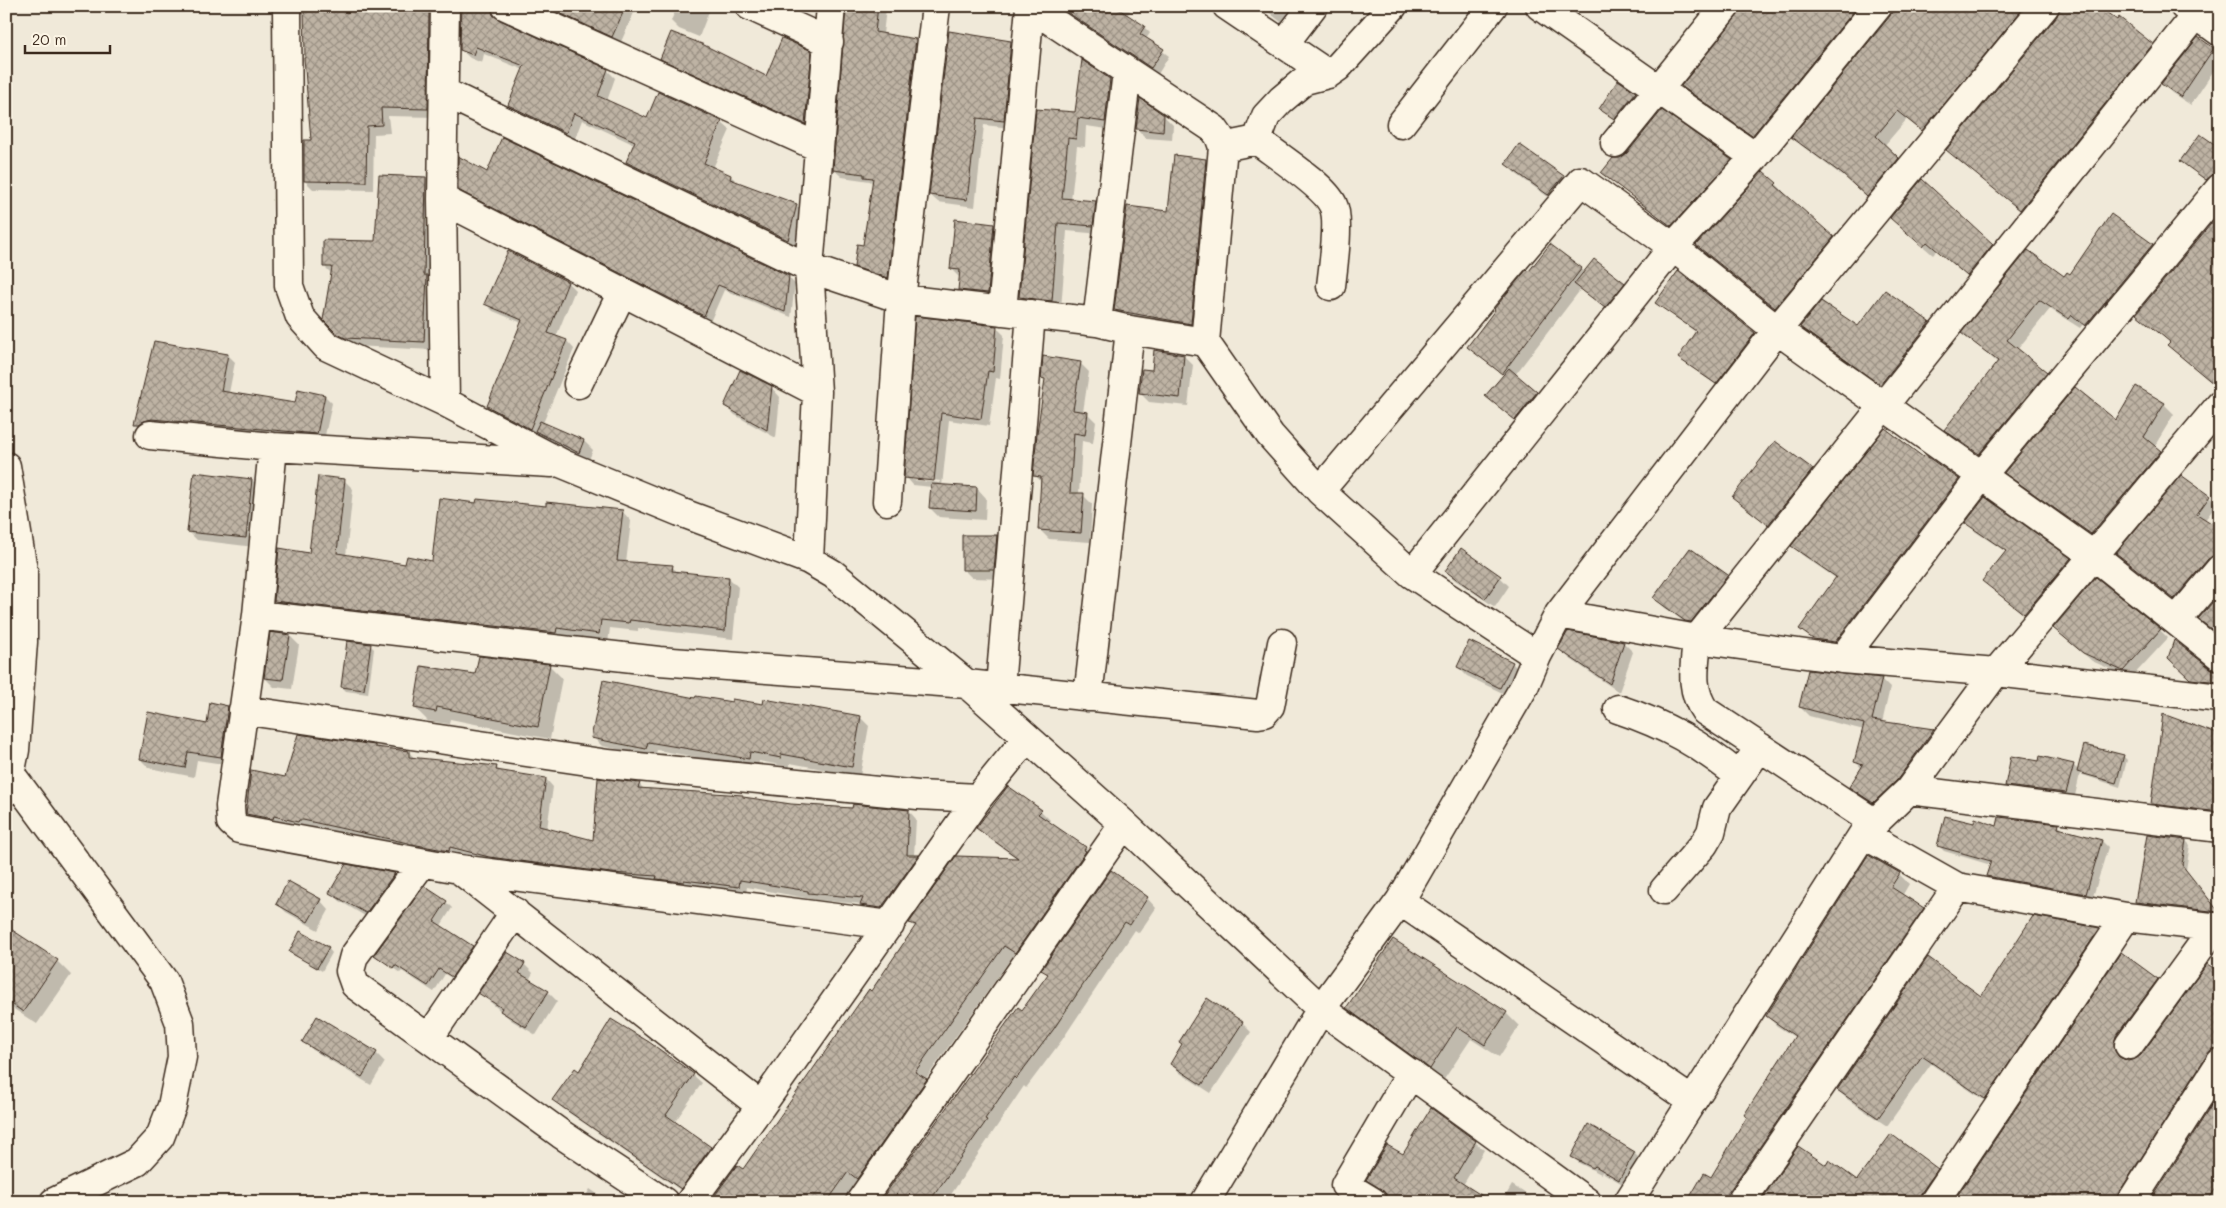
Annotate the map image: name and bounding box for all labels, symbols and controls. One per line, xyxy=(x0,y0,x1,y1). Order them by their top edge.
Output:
scale bar xyxy=(25,22,110,54)
text: 20 m xyxy=(32,29,66,49)

